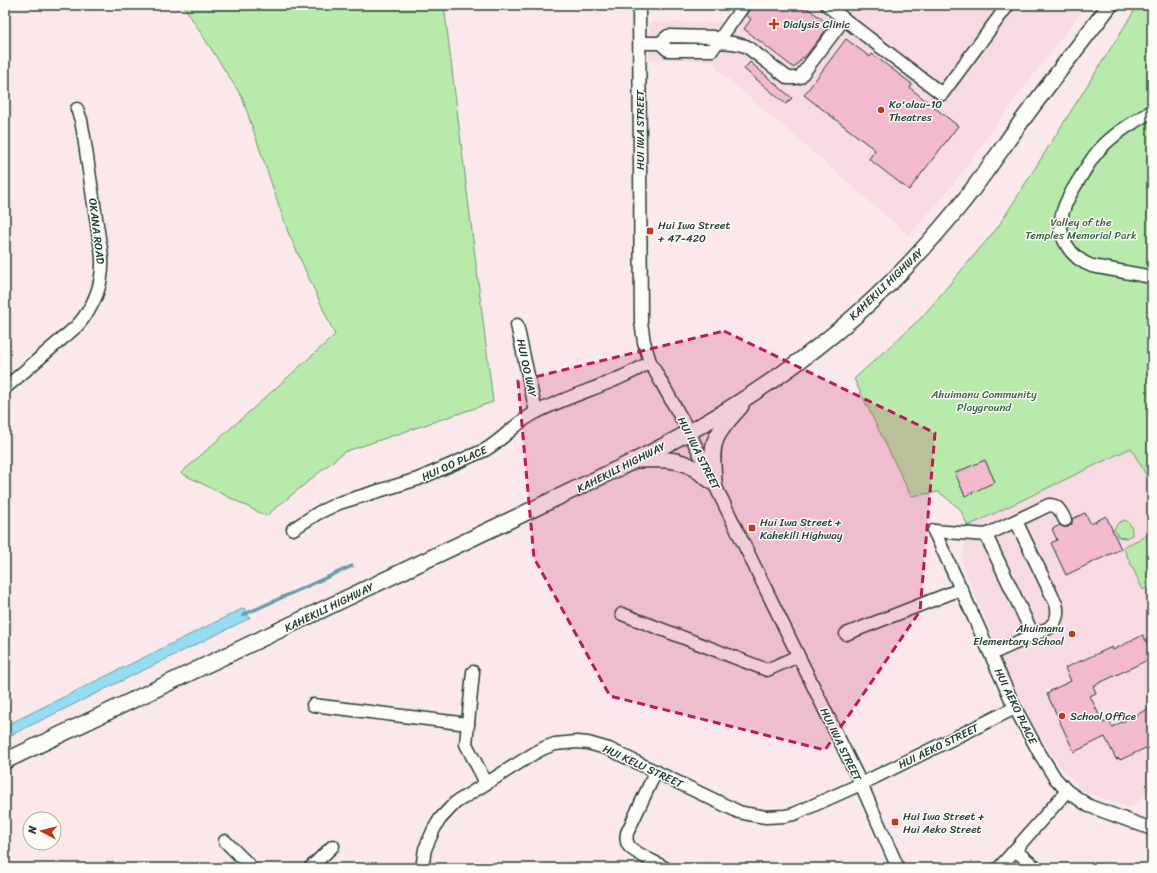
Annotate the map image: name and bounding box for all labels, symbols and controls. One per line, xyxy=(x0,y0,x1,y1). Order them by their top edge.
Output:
place label: Dialysis Clinic xyxy=(783,15,850,34)
marker: Dialysis Clinic xyxy=(768,18,780,30)
street label: HUI IWA STREET xyxy=(631,90,650,170)
place label: Ko'olau-10 Theatres xyxy=(889,95,942,127)
marker: Ko'olau-10 Theatres xyxy=(876,105,886,115)
street label: OKANA ROAD xyxy=(83,197,110,265)
park label: Valley of the Temples Memorial Park xyxy=(1025,213,1137,245)
place label: Hui Iwa Street + 47-420 xyxy=(657,216,730,248)
marker: Hui Iwa Street + 47-420 xyxy=(645,226,655,236)
street label: KAHEKILI HIGHWAY xyxy=(845,243,929,325)
street label: HUI OO WAY xyxy=(511,337,542,400)
park label: Ahuimanu Community Playground xyxy=(930,385,1037,417)
street label: HUI IWA STREET xyxy=(672,413,725,494)
street label: KAHEKILI HIGHWAY xyxy=(573,436,670,498)
street label: HUI OO PLACE xyxy=(418,440,491,486)
place label: Hui Iwa Street + Kahekili Highway xyxy=(760,513,843,545)
marker: Hui Iwa Street + Kahekili Highway xyxy=(747,523,757,533)
street label: KAHEKILI HIGHWAY xyxy=(281,577,378,637)
place label: Ahuimanu Elementary School xyxy=(973,619,1065,651)
marker: Ahuimanu Elementary School xyxy=(1067,629,1077,639)
street label: HUI AEKO PLACE xyxy=(989,665,1043,748)
street label: HUI IWA STREET xyxy=(815,704,867,785)
place label: School Office xyxy=(1070,707,1137,726)
marker: School Office xyxy=(1057,711,1067,721)
street label: HUI AEKO STREET xyxy=(895,718,982,774)
street label: HUI KELU STREET xyxy=(599,739,687,794)
place label: Hui Iwa Street + Hui Aeko Street xyxy=(903,807,985,839)
north arrow xyxy=(22,811,62,851)
marker: Hui Iwa Street + Hui Aeko Street xyxy=(890,817,900,827)
text: N xyxy=(23,825,43,836)

